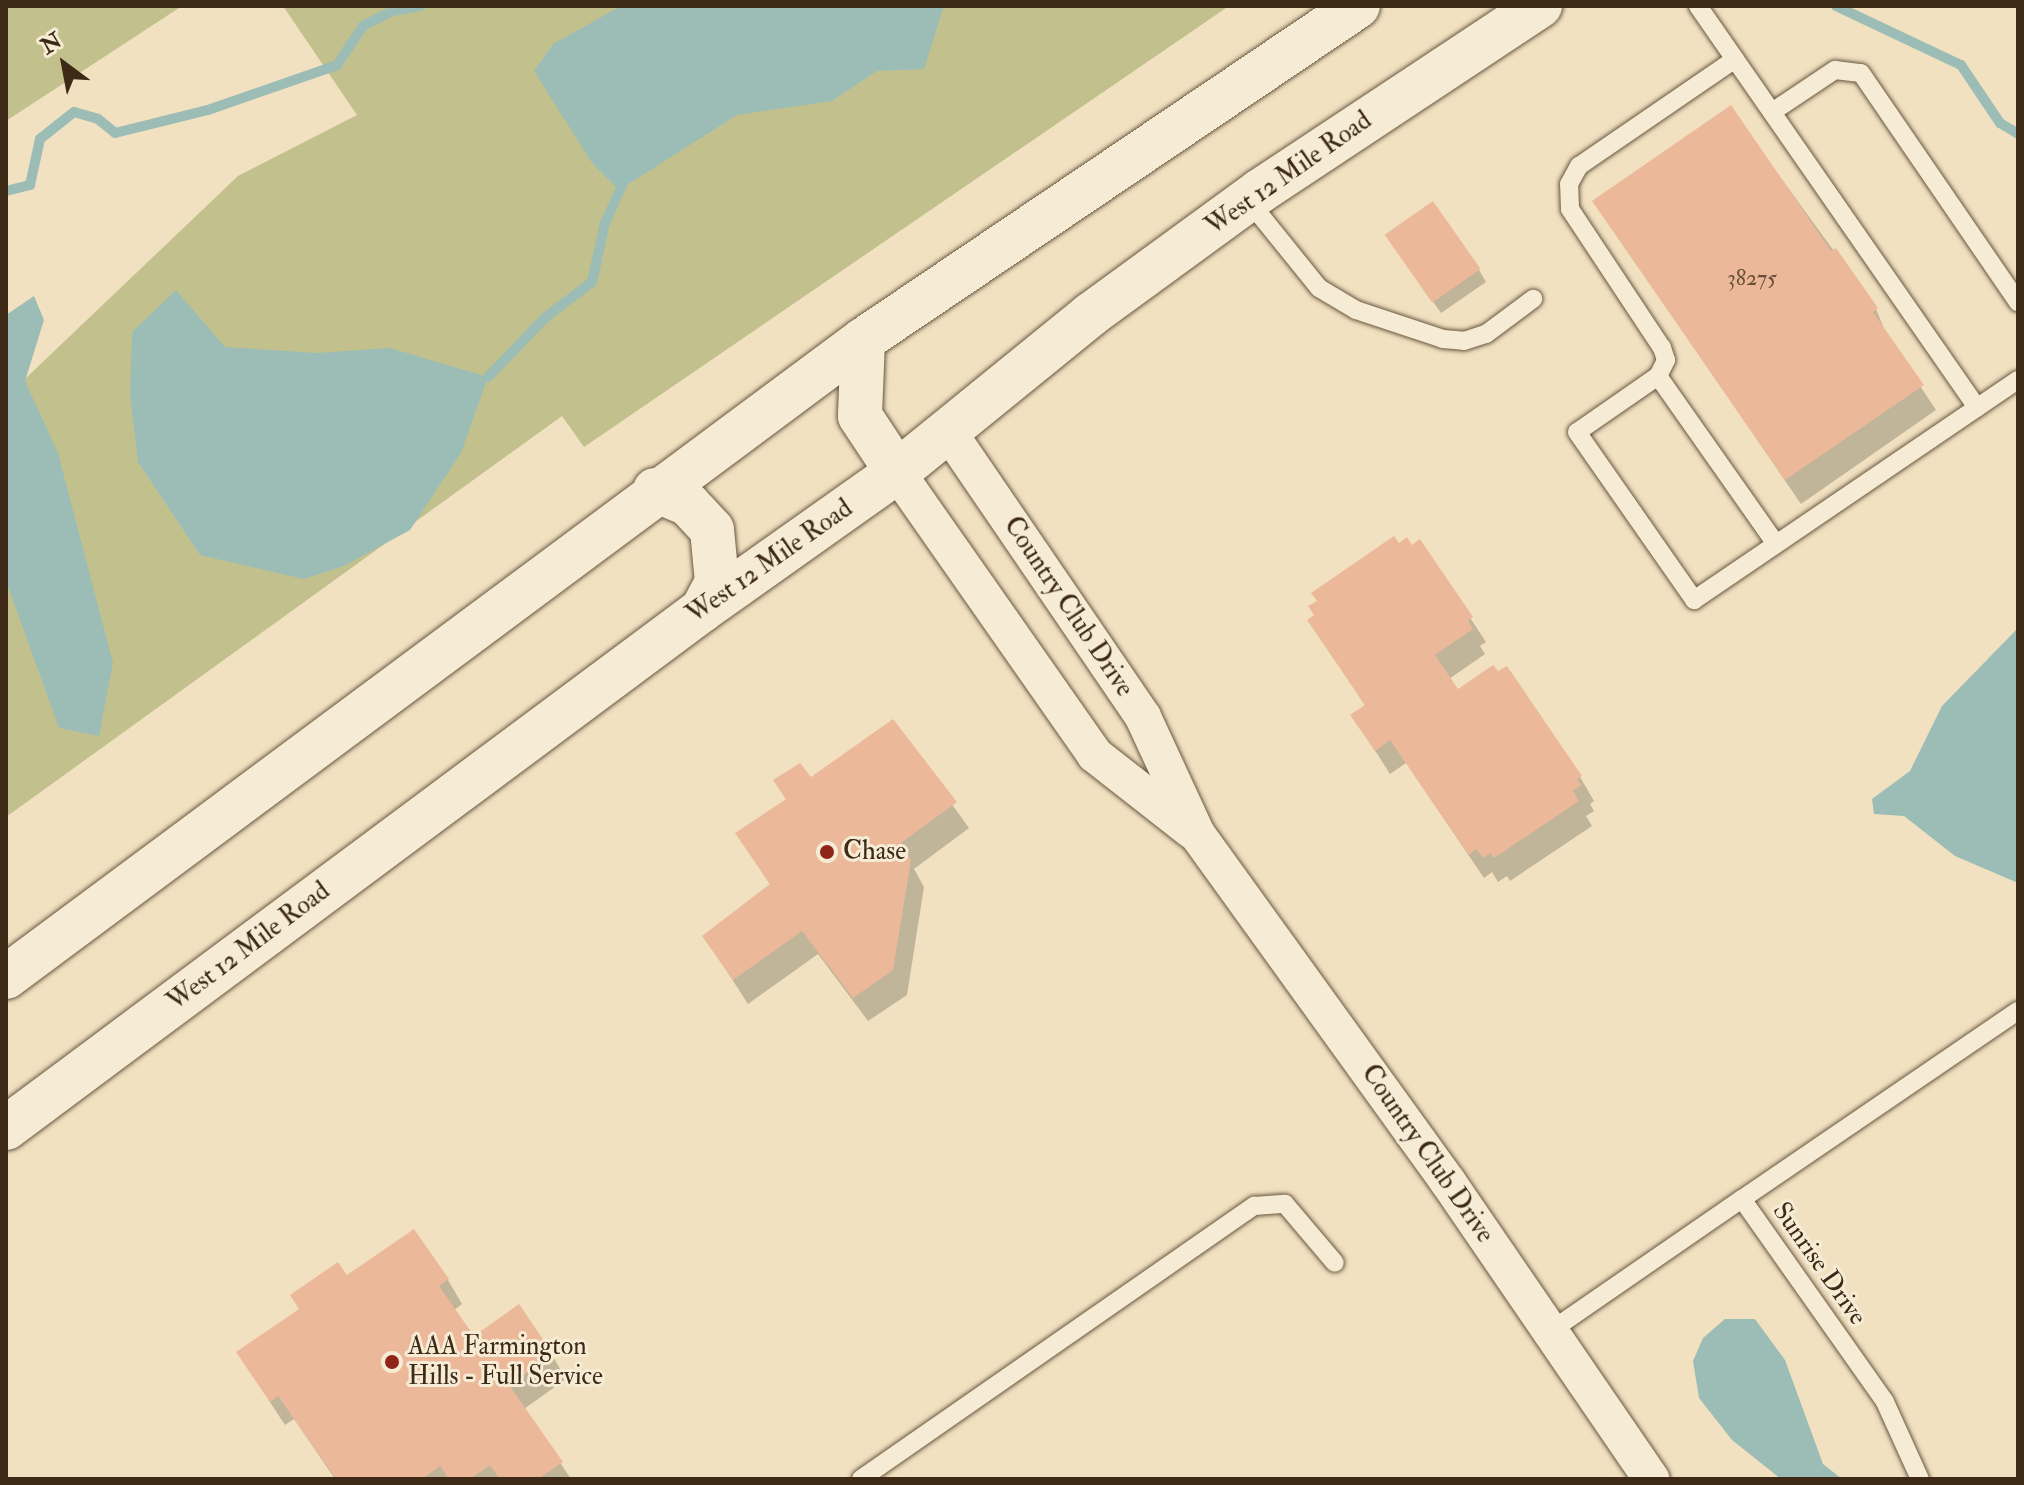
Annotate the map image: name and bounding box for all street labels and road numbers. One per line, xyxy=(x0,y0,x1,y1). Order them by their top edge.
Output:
street label: West 12 Mile Road xyxy=(1200,105,1378,243)
street label: West 12 Mile Road xyxy=(681,493,859,631)
street label: Country Club Drive xyxy=(996,511,1140,703)
street label: West 12 Mile Road xyxy=(162,876,336,1018)
street label: Country Club Drive xyxy=(1354,1059,1500,1249)
street label: Sunrise Drive xyxy=(1765,1197,1873,1331)

